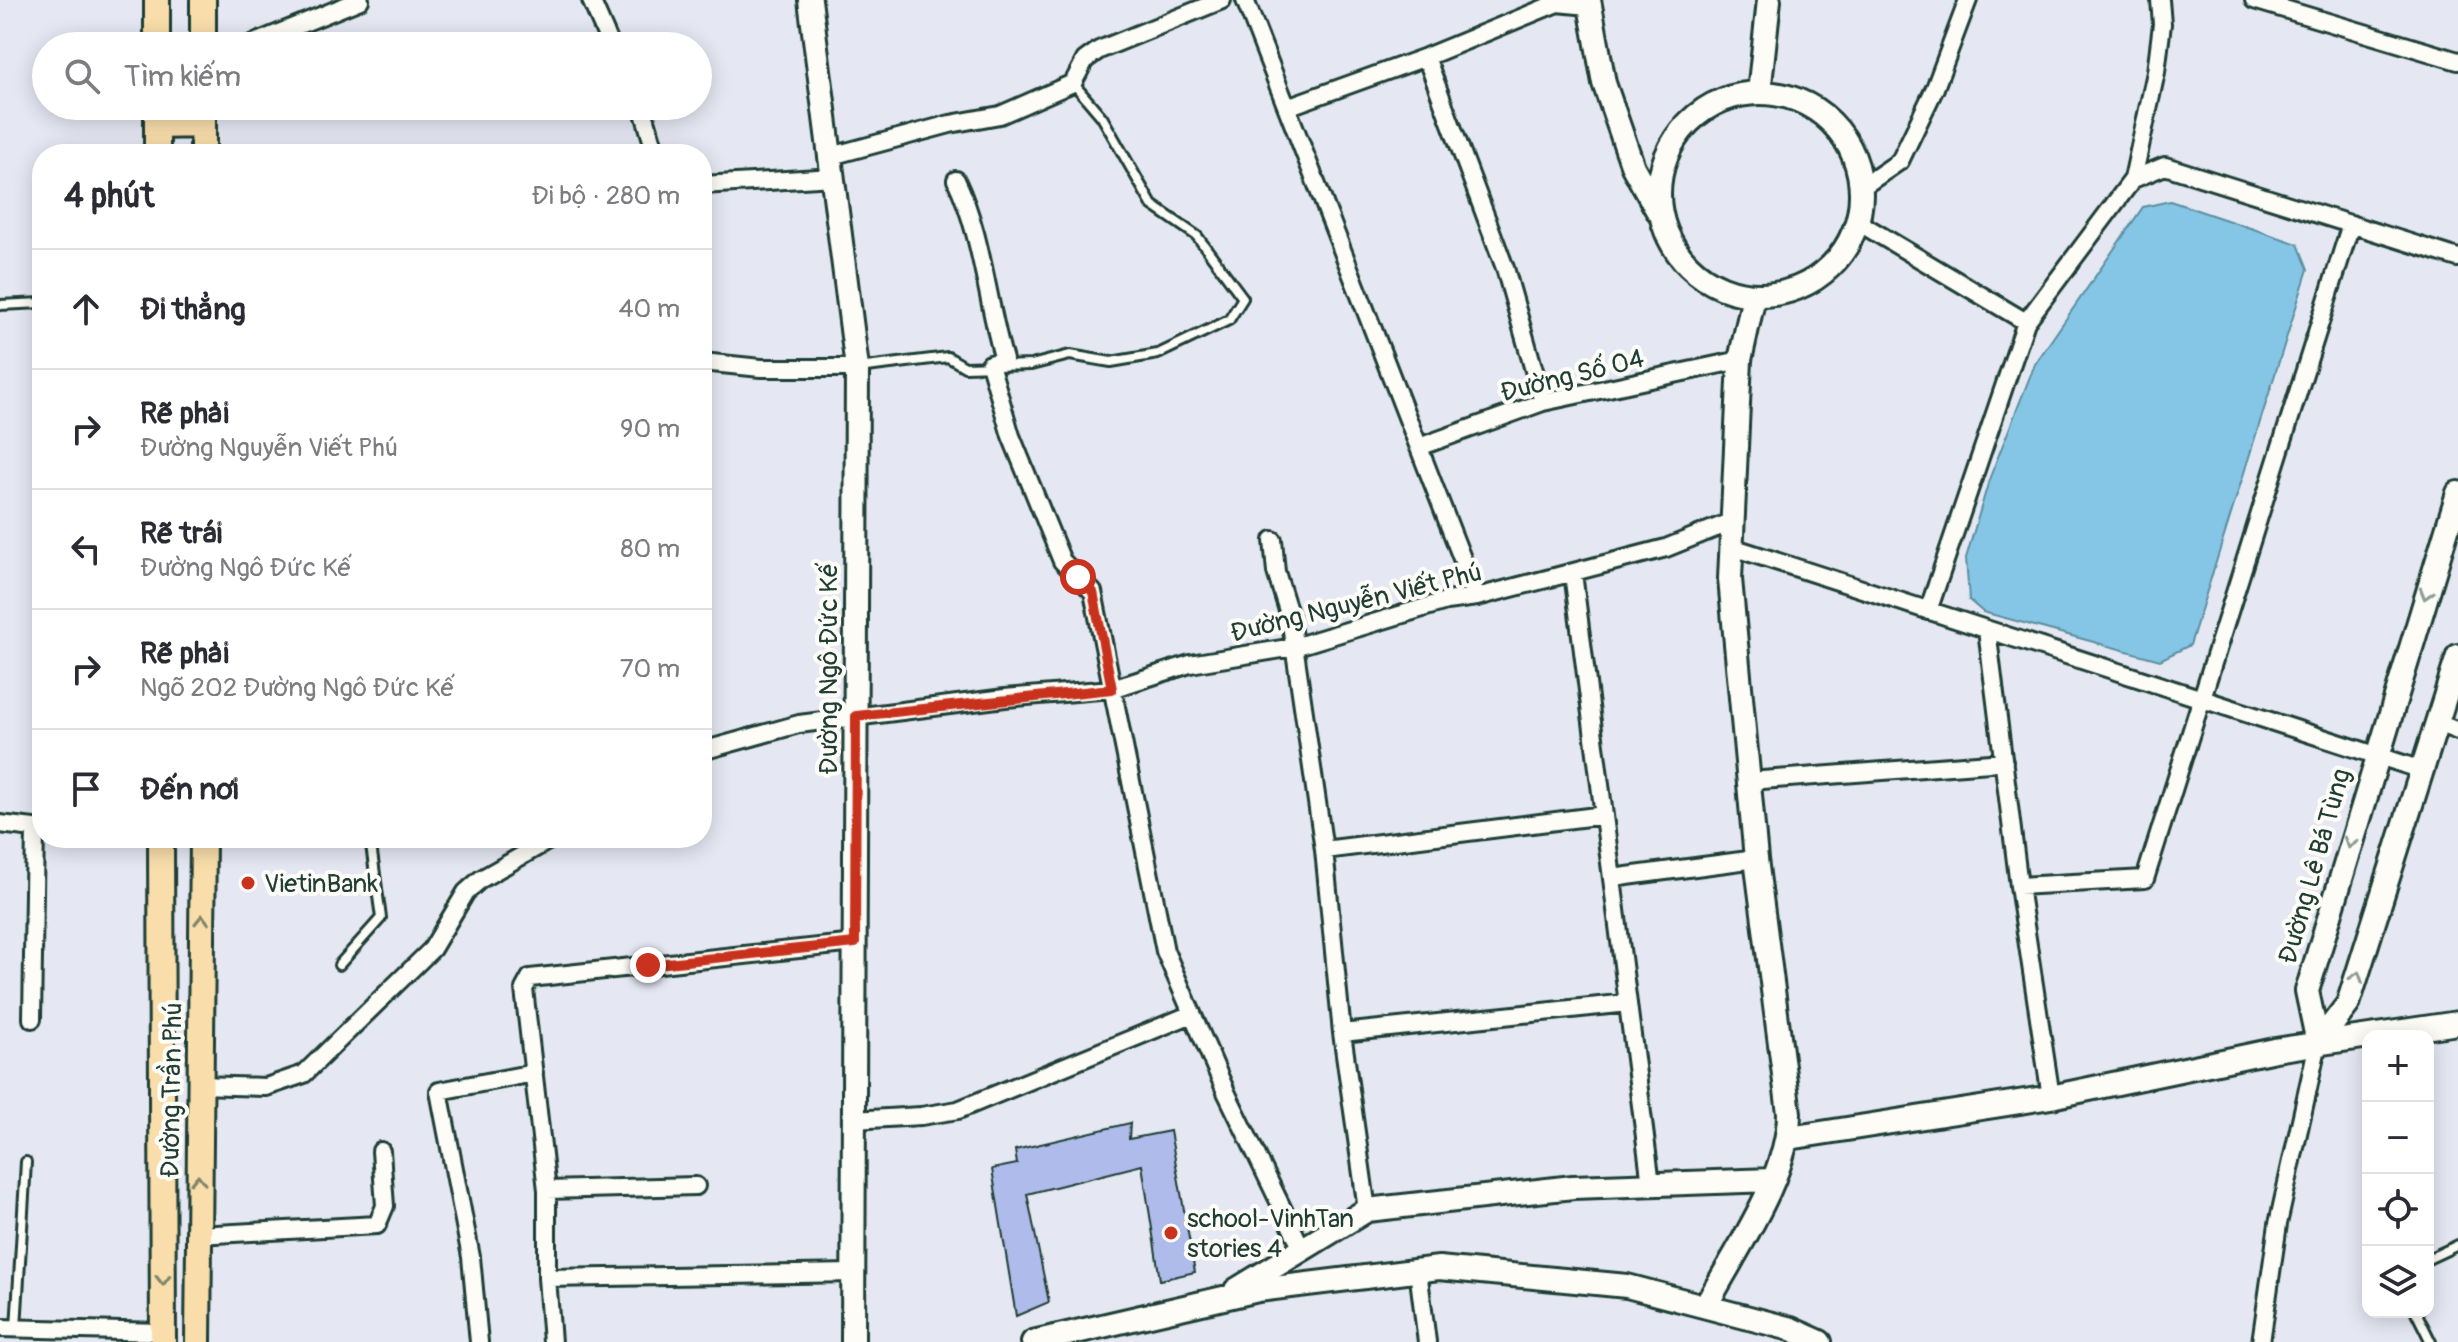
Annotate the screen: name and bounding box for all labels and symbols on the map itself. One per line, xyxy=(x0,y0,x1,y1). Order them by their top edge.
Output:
street label: Đường Số 04 xyxy=(1497,343,1647,409)
street label: Đường Nguyễn Viết Phú xyxy=(1227,556,1485,650)
route start xyxy=(1060,559,1096,595)
street label: Đường Ngô Đức Kế xyxy=(813,562,845,775)
one-way arrow xyxy=(2420,586,2436,600)
street label: Đường Lê Bá Tùng xyxy=(2272,765,2358,968)
one-way arrow xyxy=(2343,835,2359,849)
place label: VietinBank xyxy=(264,868,378,900)
marker: VietinBank xyxy=(239,874,257,892)
one-way arrow xyxy=(193,913,210,926)
route end xyxy=(630,947,666,983)
one-way arrow xyxy=(2347,971,2363,985)
street label: Đường Trần Phú xyxy=(154,1002,190,1178)
one-way arrow xyxy=(189,1173,207,1186)
place label: school-VinhTan stories 4 xyxy=(1187,1203,1354,1265)
marker: school-VinhTan stories 4 xyxy=(1162,1224,1180,1242)
one-way arrow xyxy=(154,1274,172,1287)

